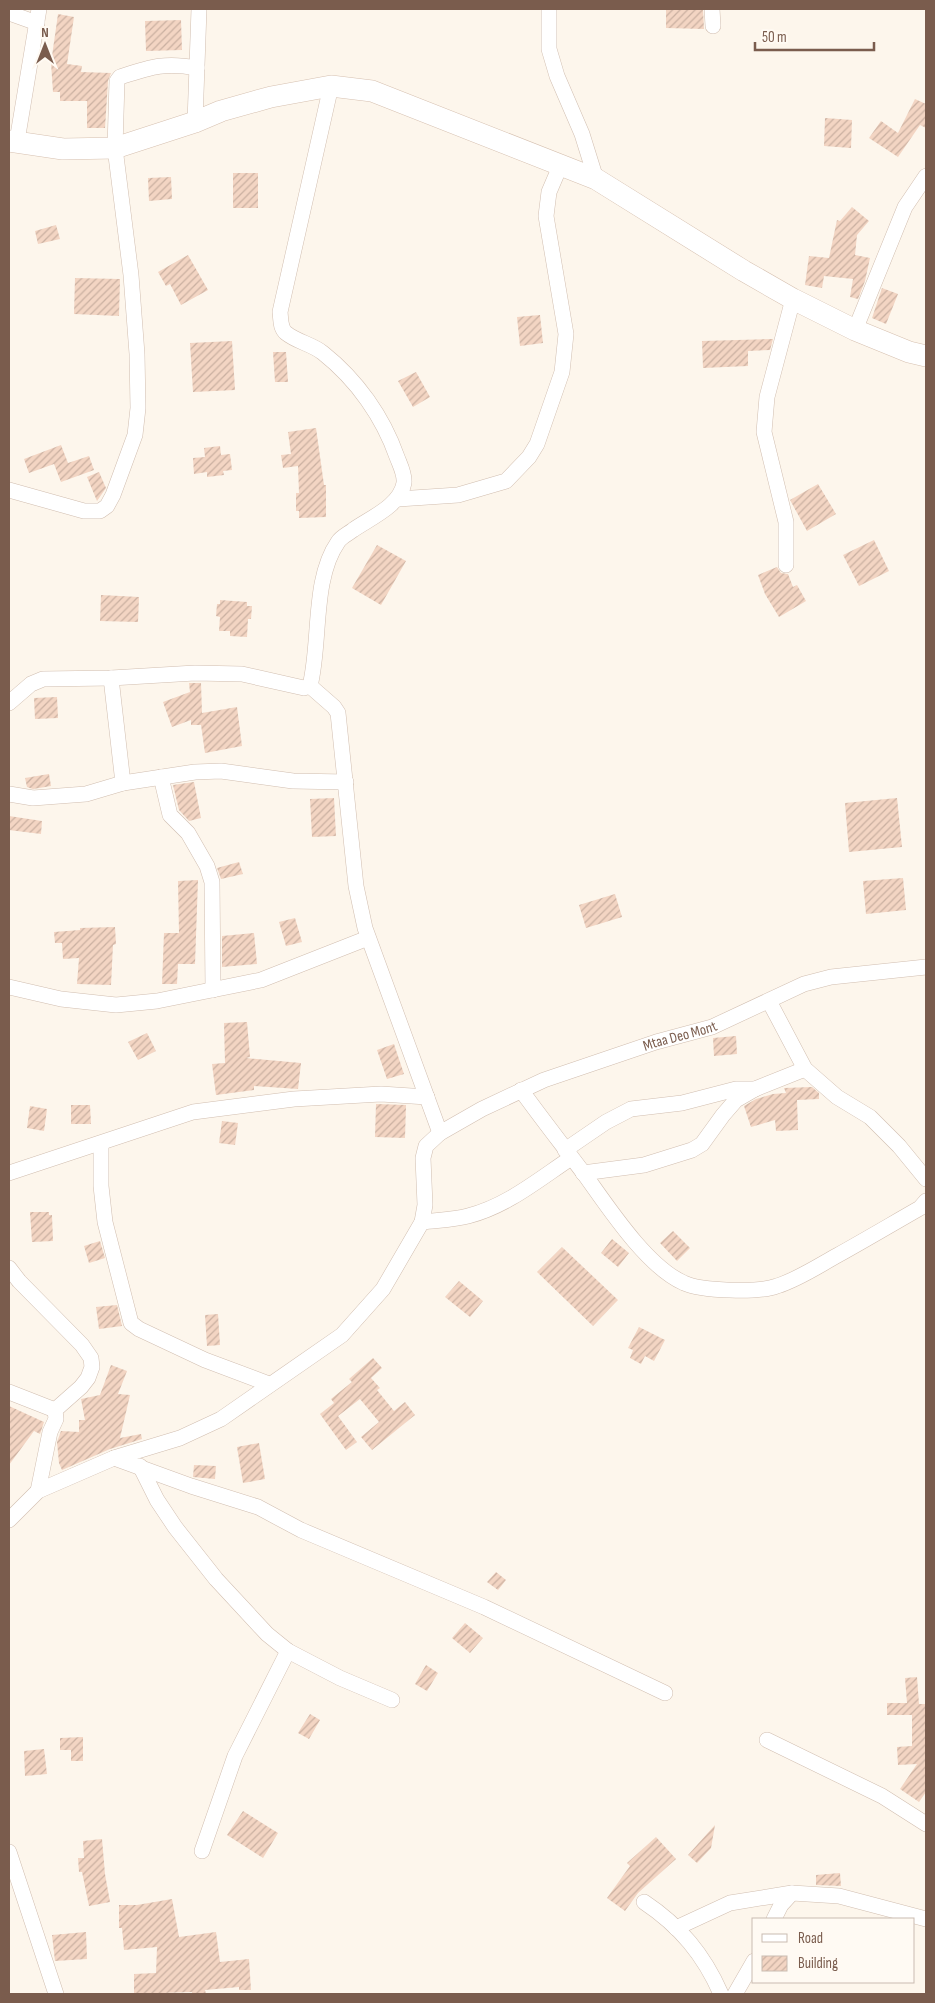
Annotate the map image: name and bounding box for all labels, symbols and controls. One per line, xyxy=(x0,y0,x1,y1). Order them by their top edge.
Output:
north arrow xyxy=(20,20,70,70)
scale bar xyxy=(755,20,874,52)
text: N xyxy=(41,24,49,41)
text: 50 m xyxy=(762,28,787,47)
street label: Mtaa Deo Mont xyxy=(640,1016,721,1055)
legend xyxy=(752,1918,915,1983)
text: Road xyxy=(798,1929,823,1948)
text: Building xyxy=(798,1954,838,1973)

